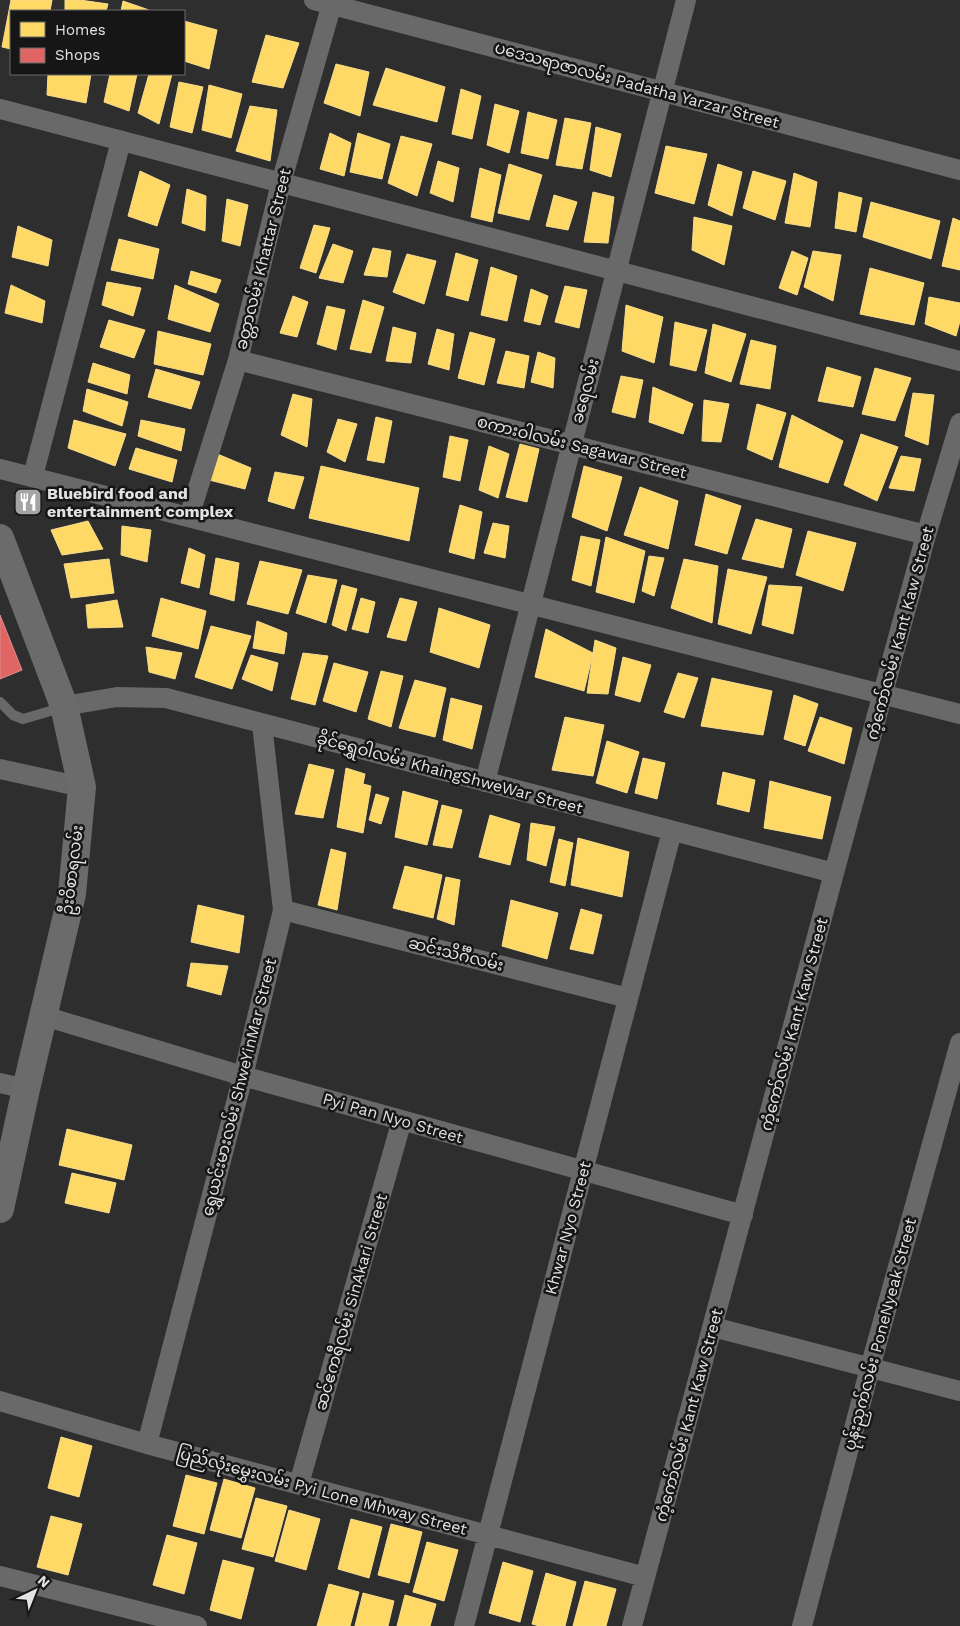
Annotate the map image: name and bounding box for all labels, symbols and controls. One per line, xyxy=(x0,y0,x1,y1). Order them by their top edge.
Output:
legend xyxy=(10,10,185,75)
text: Homes xyxy=(55,21,106,39)
street label: ပဒေသရာဇာလမ်း Padatha Yarzar Street xyxy=(492,36,782,136)
text: Shops xyxy=(55,46,100,64)
street label: ခတ္တာလမ်း Khattar Street xyxy=(229,166,299,353)
street label: ခရေလမ်း xyxy=(565,356,607,426)
street label: စကားဝါလမ်း Sagawar Street xyxy=(475,410,689,482)
place label: Bluebird food and entertainment complex xyxy=(47,484,234,521)
restaurant icon: Bluebird food and entertainment complex xyxy=(13,487,43,517)
street label: ကံ့ကော်လမ်း Kant Kaw Street xyxy=(860,523,939,742)
street label: ခိုင်ရွှေဝါလမ်း KhaingShweWar Street xyxy=(314,726,586,823)
street label: ဦးဝိစာရလမ်း xyxy=(55,824,91,916)
street label: ကံ့ကော်လမ်း Kant Kaw Street xyxy=(754,914,833,1133)
street label: ဆင်းသိင်္ဂီလမ်း xyxy=(407,931,506,975)
street label: ရွှေယင်းမားလမ်း ShweYinMar Street xyxy=(196,955,284,1219)
street label: Pyi Pan Nyo Street xyxy=(321,1089,466,1147)
street label: Khwar Nyo Street xyxy=(541,1159,595,1297)
street label: ဆင်ဧကရီလမ်း SinAkari Street xyxy=(309,1191,395,1414)
street label: ပုန်းညှက်လမ်း PoneNyeak Street xyxy=(838,1215,925,1454)
street label: ကံ့ကော်လမ်း Kant Kaw Street xyxy=(649,1305,728,1524)
street label: ပြည်လုံးမွှေးလမ်း Pyi Lone Mhway Street xyxy=(173,1441,470,1544)
north arrow xyxy=(10,1566,60,1616)
text: N xyxy=(35,1572,53,1591)

